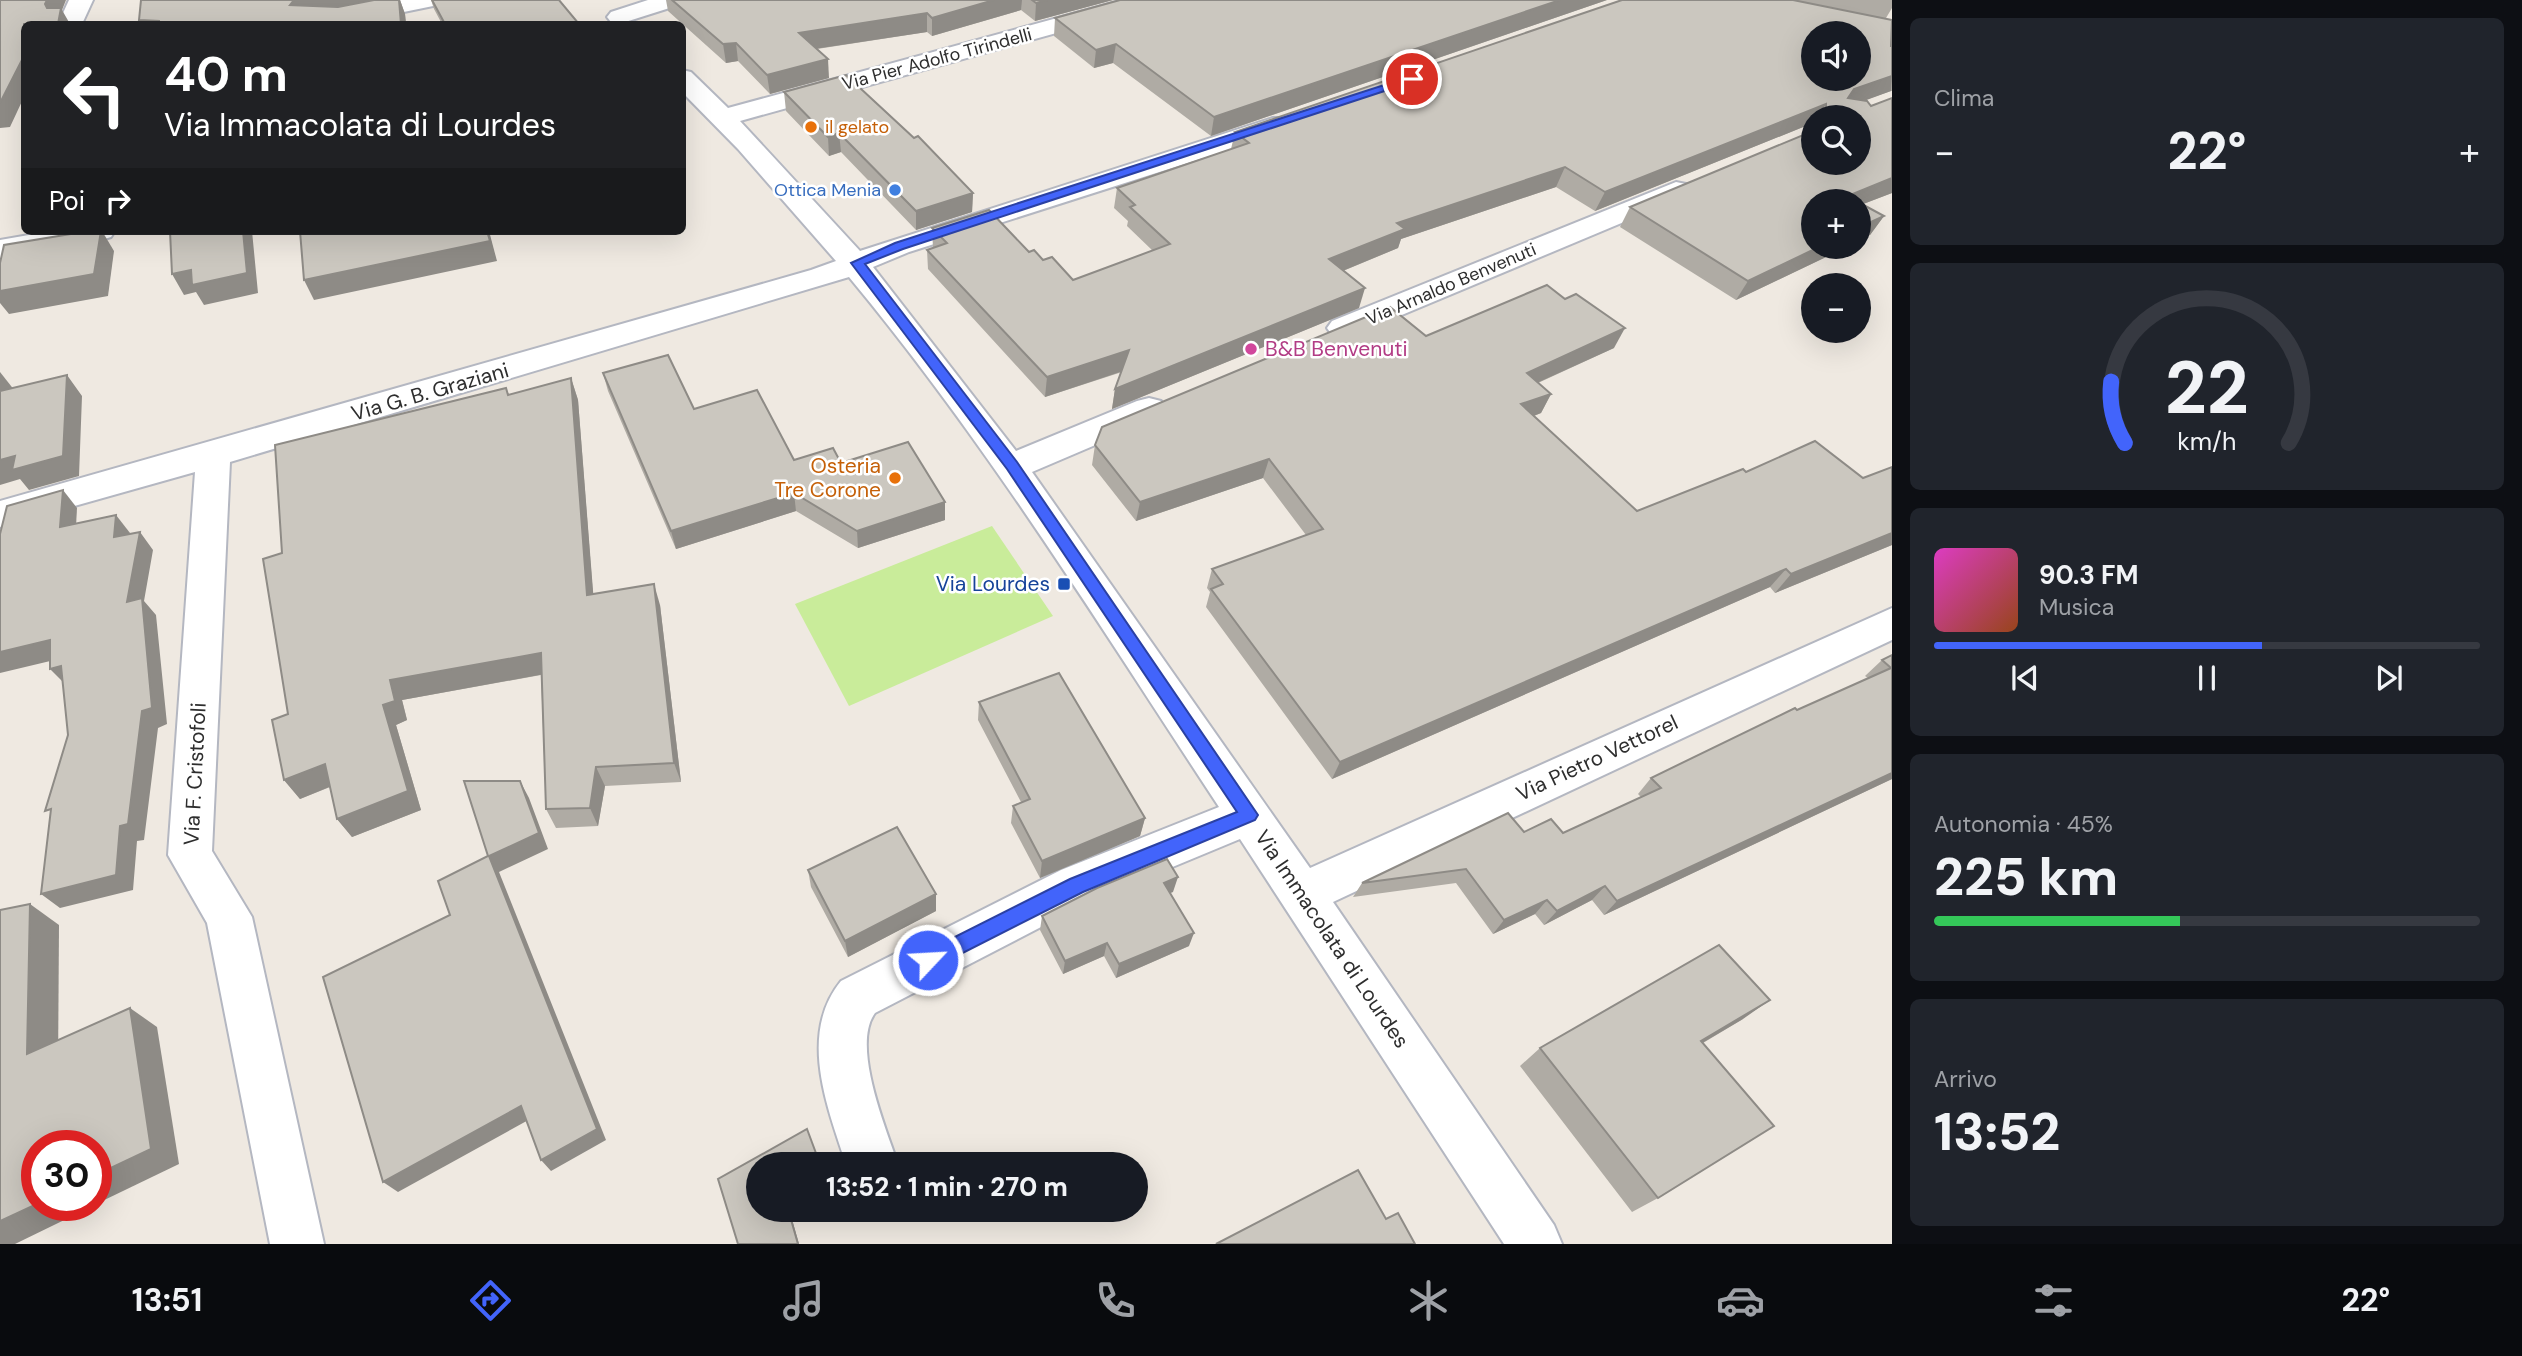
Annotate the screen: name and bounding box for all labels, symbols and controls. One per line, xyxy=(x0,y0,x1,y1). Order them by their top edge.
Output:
map controls xyxy=(1801,21,1871,343)
button: sound xyxy=(1801,21,1871,91)
street label: Via Pier Adolfo Tirindelli xyxy=(839,22,1035,96)
text: 40 m xyxy=(164,42,288,106)
icon: left xyxy=(49,49,140,140)
pin xyxy=(1382,49,1442,109)
icon: arrive xyxy=(1393,60,1431,98)
text: Clima xyxy=(1934,83,1994,113)
text: Via Immacolata di Lourdes xyxy=(164,104,556,146)
button: search xyxy=(1801,105,1871,175)
place label: il gelato xyxy=(825,115,889,139)
text: 22° xyxy=(2167,117,2247,185)
marker: il gelato xyxy=(803,119,819,135)
text: − xyxy=(1934,127,1955,177)
text: + xyxy=(2459,127,2480,177)
place label: Ottica Menia xyxy=(774,178,881,202)
icon: right xyxy=(99,182,137,220)
marker: Ottica Menia xyxy=(887,182,903,198)
text: Poi xyxy=(49,184,85,218)
button: + xyxy=(1801,189,1871,259)
street label: Via Arnaldo Benvenuti xyxy=(1362,237,1540,331)
button: − xyxy=(1801,273,1871,343)
place label: B&B Benvenuti xyxy=(1265,335,1408,363)
marker: B&B Benvenuti xyxy=(1243,341,1259,357)
text: 22 xyxy=(2165,341,2249,436)
street label: Via G. B. Graziani xyxy=(348,356,512,428)
text: km/h xyxy=(2177,425,2237,458)
place label: Osteria Tre Corone xyxy=(774,452,881,504)
marker: Osteria Tre Corone xyxy=(887,470,903,486)
text: 90.3 FM xyxy=(2039,558,2139,592)
place label: Via Lourdes xyxy=(936,570,1050,598)
marker: Via Lourdes xyxy=(1056,576,1072,592)
text: Musica xyxy=(2039,592,2114,622)
icon: previous xyxy=(2006,659,2044,697)
icon: pause xyxy=(2188,659,2226,697)
icon: next xyxy=(2370,659,2408,697)
street label: Via F. Cristofoli xyxy=(177,702,213,846)
street label: Via Pietro Vettorel xyxy=(1512,708,1682,808)
text: Autonomia · 45% xyxy=(1934,809,2113,839)
street label: Via Immacolata di Lourdes xyxy=(1248,825,1416,1053)
text: 225 km xyxy=(1934,843,2118,911)
position arrow xyxy=(891,923,965,997)
text: Arrivo xyxy=(1934,1064,1997,1094)
text: 13:52 xyxy=(1934,1098,2060,1166)
speed limit sign: 30 xyxy=(21,1130,112,1221)
text: 13:52 · 1 min · 270 m xyxy=(826,1170,1068,1204)
icon: directions xyxy=(466,1276,515,1325)
icon: music xyxy=(779,1276,828,1325)
icon: phone xyxy=(1091,1276,1140,1325)
icon: climate xyxy=(1404,1276,1453,1325)
icon: car xyxy=(1716,1276,1765,1325)
icon: filters xyxy=(2029,1276,2078,1325)
text: 13:51 xyxy=(132,1279,202,1321)
text: 22° xyxy=(2342,1279,2390,1321)

